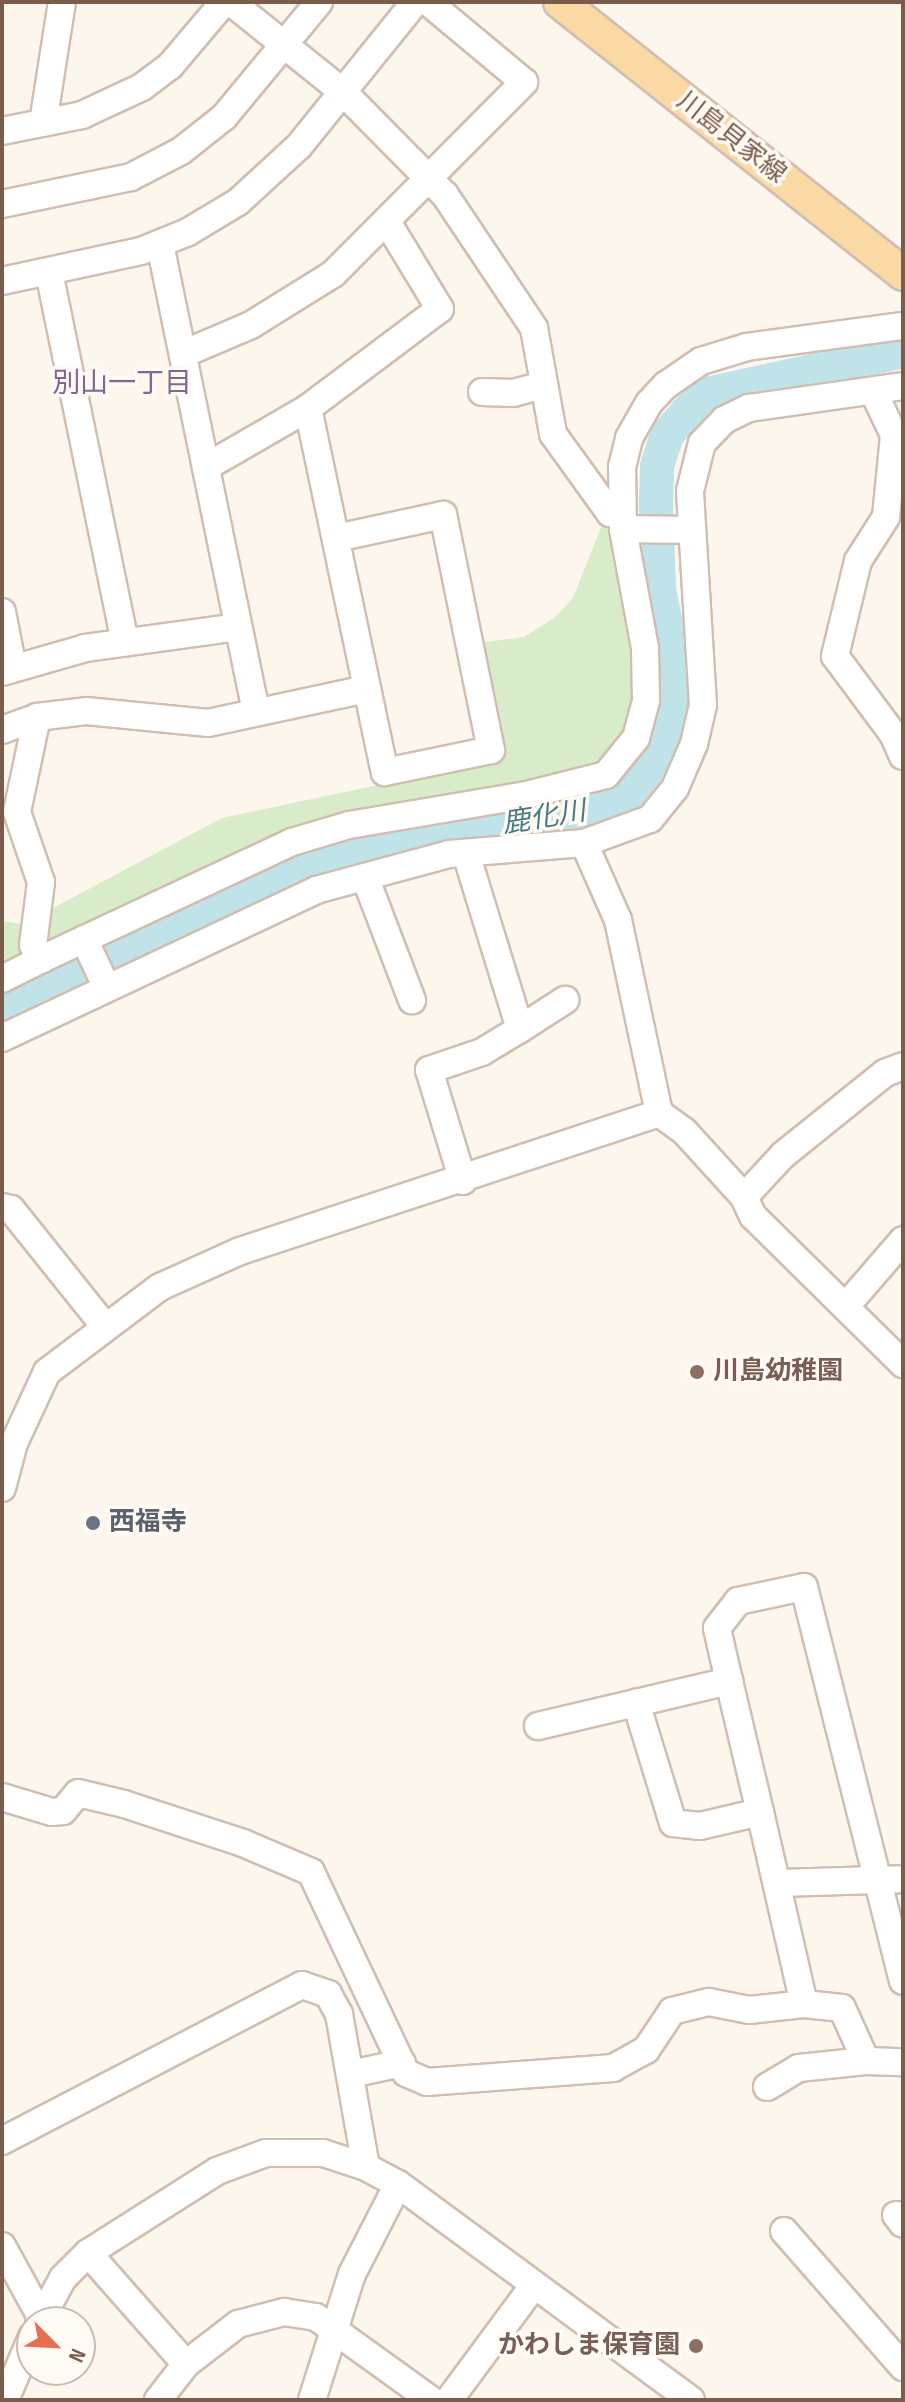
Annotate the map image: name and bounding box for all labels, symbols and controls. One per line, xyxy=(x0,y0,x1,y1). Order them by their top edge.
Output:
street label: 川島貝家線 xyxy=(670,86,792,190)
district label: 別山一丁目 xyxy=(52,367,192,401)
water label: 鹿化川 xyxy=(500,795,588,841)
place label: 川島幼稚園 xyxy=(713,1356,843,1388)
marker: 川島幼稚園 xyxy=(688,1363,706,1381)
place label: 西福寺 xyxy=(109,1507,187,1539)
marker: 西福寺 xyxy=(84,1514,102,1532)
north arrow xyxy=(16,2306,96,2386)
place label: かわしま保育園 xyxy=(498,2330,680,2362)
marker: かわしま保育園 xyxy=(687,2337,705,2355)
text: N xyxy=(62,2344,91,2366)

